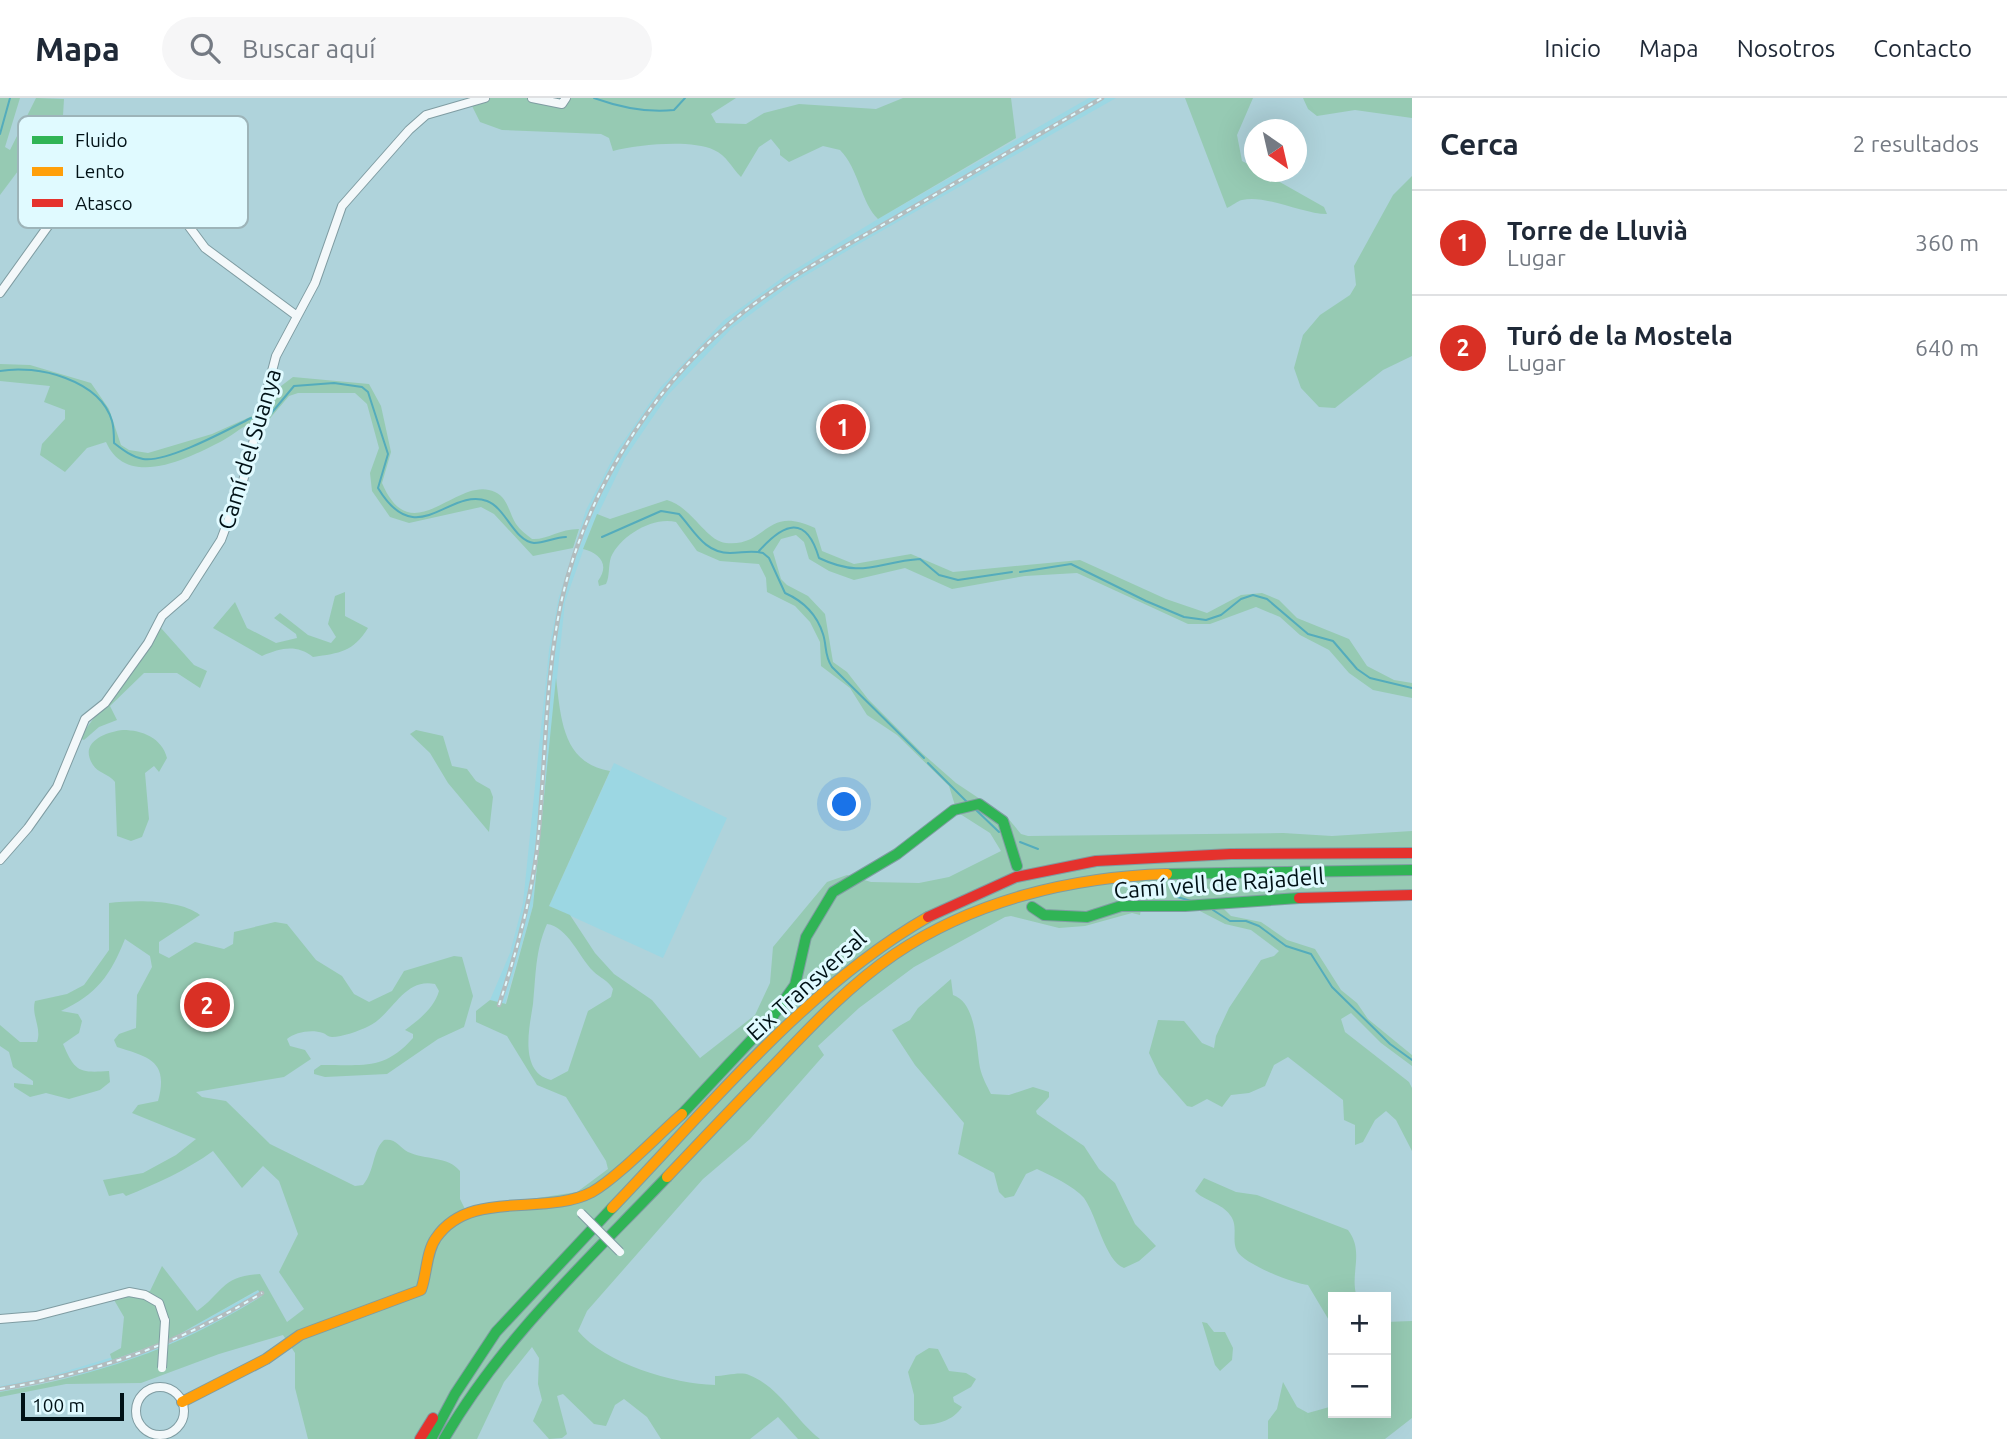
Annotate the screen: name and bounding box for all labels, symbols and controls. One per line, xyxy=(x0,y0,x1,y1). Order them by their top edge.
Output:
search box xyxy=(162,17,652,80)
icon: search xyxy=(186,29,224,67)
text: Mapa xyxy=(35,30,120,67)
text: Buscar aquí xyxy=(242,34,376,63)
text: Inicio xyxy=(1544,35,1601,62)
text: Mapa xyxy=(1639,35,1699,62)
text: Nosotros xyxy=(1737,35,1835,62)
text: Contacto xyxy=(1873,35,1972,62)
legend xyxy=(18,116,248,228)
north arrow xyxy=(1244,119,1307,182)
text: Cerca xyxy=(1440,127,1519,161)
text: Fluido xyxy=(75,129,128,151)
text: 2 resultados xyxy=(1853,131,1979,156)
text: Lento xyxy=(75,160,125,182)
text: Atasco xyxy=(75,192,133,214)
text: Torre de Lluvià xyxy=(1507,216,1688,245)
text: 1 xyxy=(1457,230,1469,255)
text: 360 m xyxy=(1915,230,1979,255)
text: Lugar xyxy=(1507,245,1566,270)
text: Turó de la Mostela xyxy=(1507,321,1733,350)
text: 2 xyxy=(1457,335,1469,360)
text: 640 m xyxy=(1915,335,1979,360)
text: Lugar xyxy=(1507,350,1566,375)
street label: Camí del Suanya xyxy=(213,366,285,532)
pin: 1 xyxy=(820,401,866,453)
your location xyxy=(827,787,861,821)
street label: Camí vell de Rajadell xyxy=(1113,863,1325,903)
street label: Eix Transversal xyxy=(741,925,871,1045)
pin: 2 xyxy=(184,979,230,1031)
map controls xyxy=(1328,1292,1391,1418)
button: + xyxy=(1328,1292,1391,1355)
button: − xyxy=(1328,1355,1391,1418)
scale bar xyxy=(21,1390,124,1422)
text: 100 m xyxy=(32,1394,85,1416)

